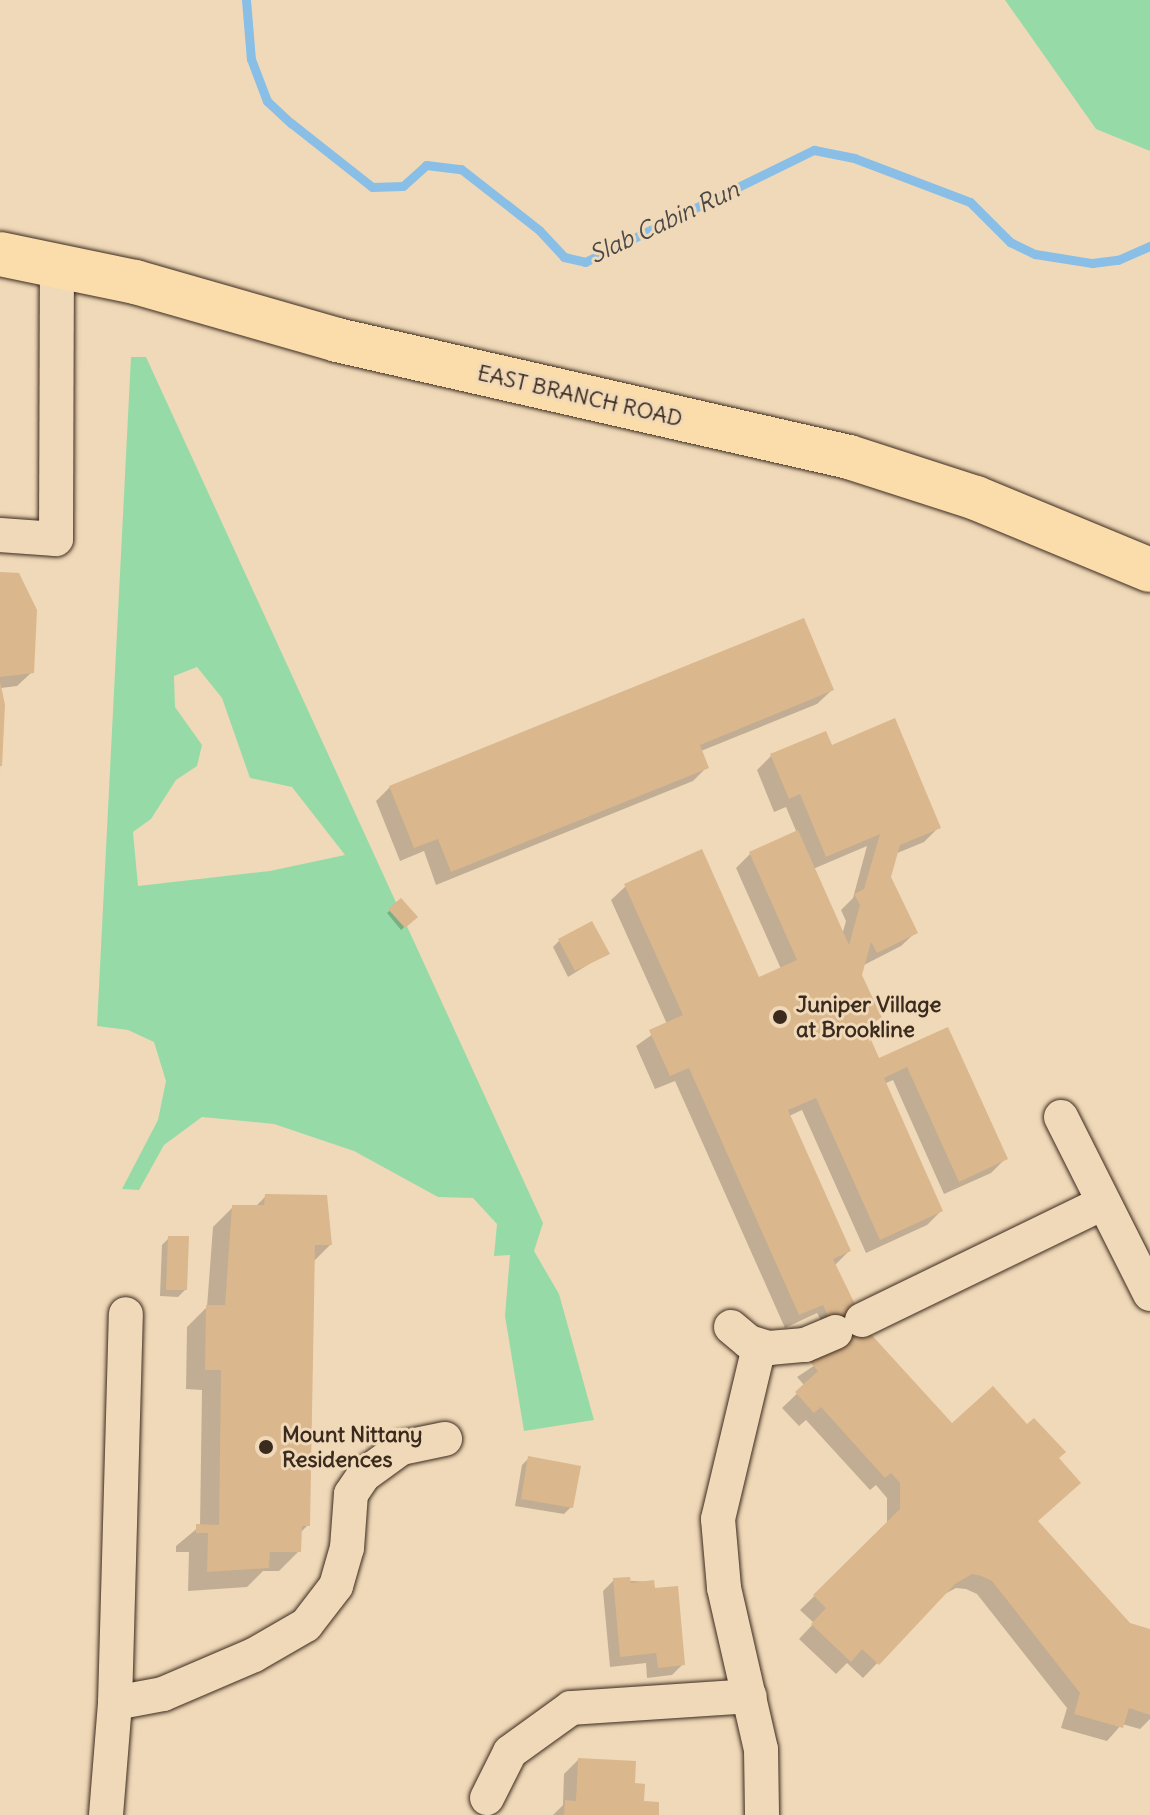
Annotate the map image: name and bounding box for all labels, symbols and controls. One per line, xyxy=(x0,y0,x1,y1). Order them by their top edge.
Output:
water label: Slab Cabin Run xyxy=(585,175,743,269)
street label: EAST BRANCH ROAD xyxy=(475,360,685,432)
place label: Juniper Village at Brookline xyxy=(796,991,941,1042)
marker: Juniper Village at Brookline xyxy=(771,1008,789,1026)
place label: Mount Nittany Residences xyxy=(282,1421,423,1472)
marker: Mount Nittany Residences xyxy=(257,1438,275,1456)

